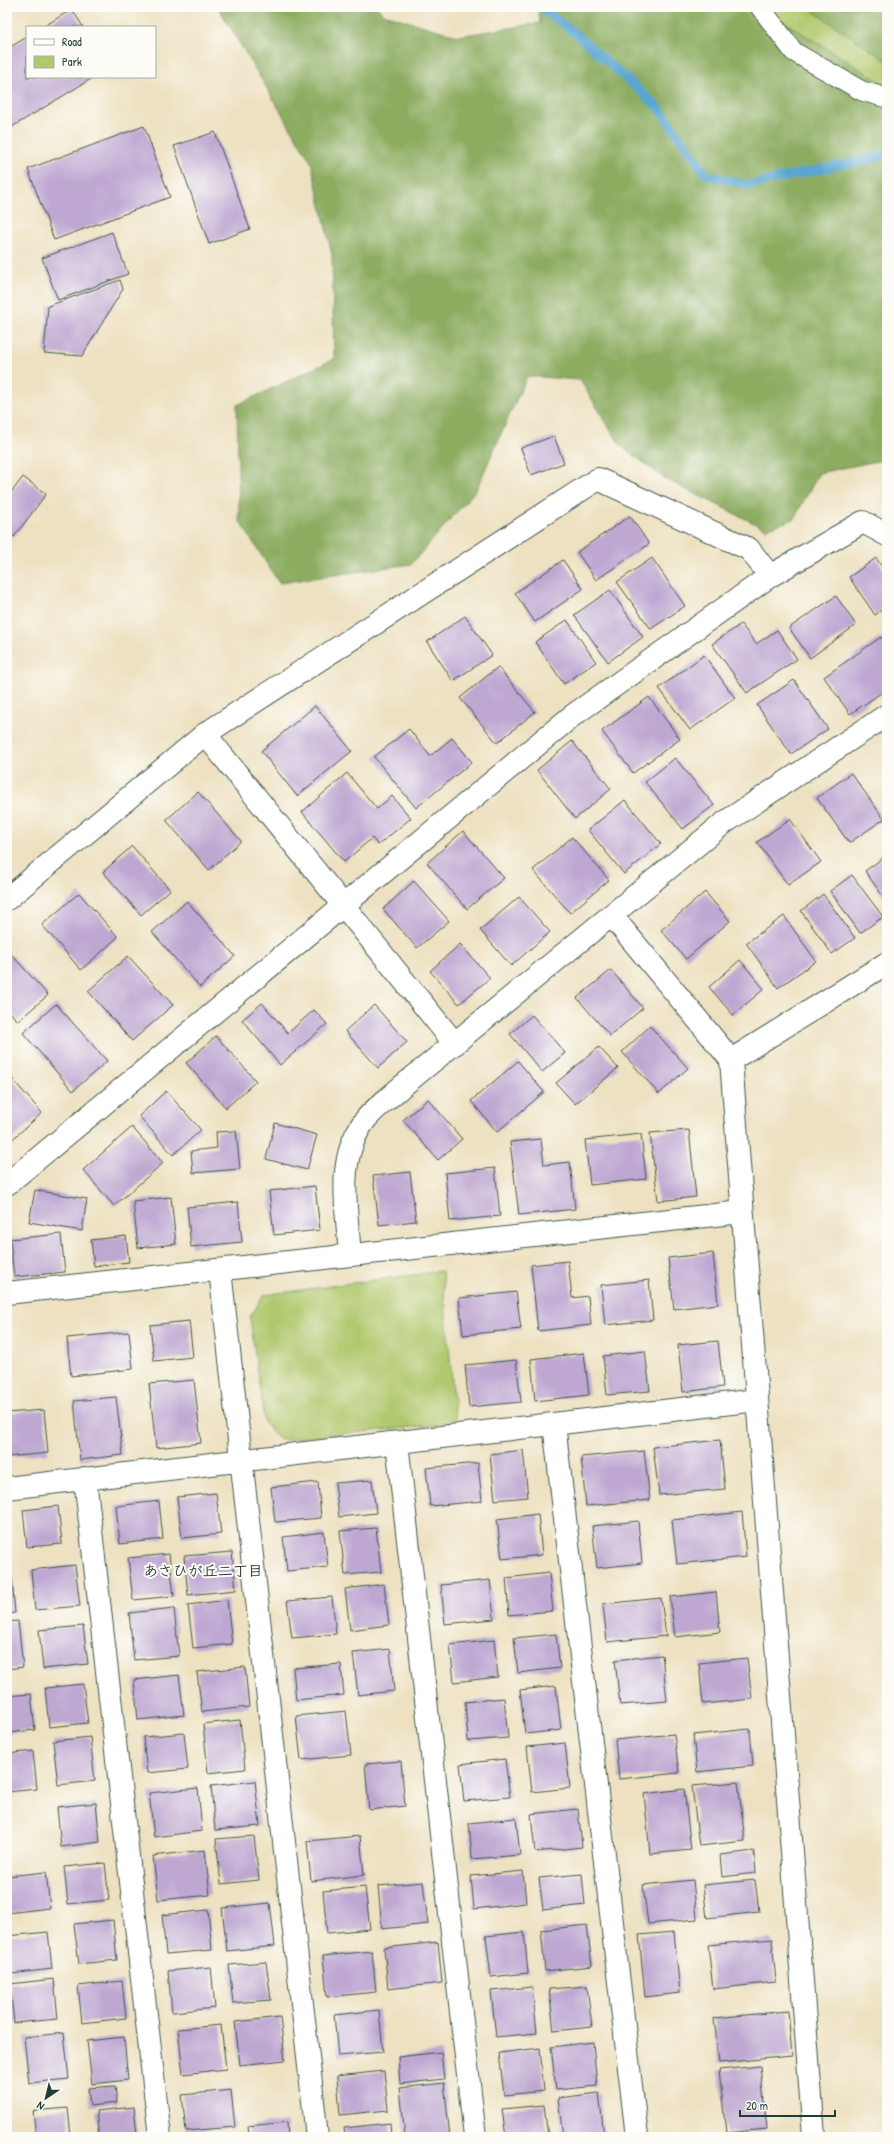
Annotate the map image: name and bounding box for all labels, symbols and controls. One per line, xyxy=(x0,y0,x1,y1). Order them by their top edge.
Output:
legend xyxy=(26,26,156,78)
text: Road xyxy=(62,33,82,50)
text: Park xyxy=(62,53,82,70)
district label: あさひが丘二丁目 xyxy=(143,1560,263,1581)
north arrow xyxy=(26,2078,66,2118)
scale bar xyxy=(740,2092,835,2118)
text: 20 m xyxy=(746,2097,768,2114)
text: N xyxy=(34,2099,47,2114)

